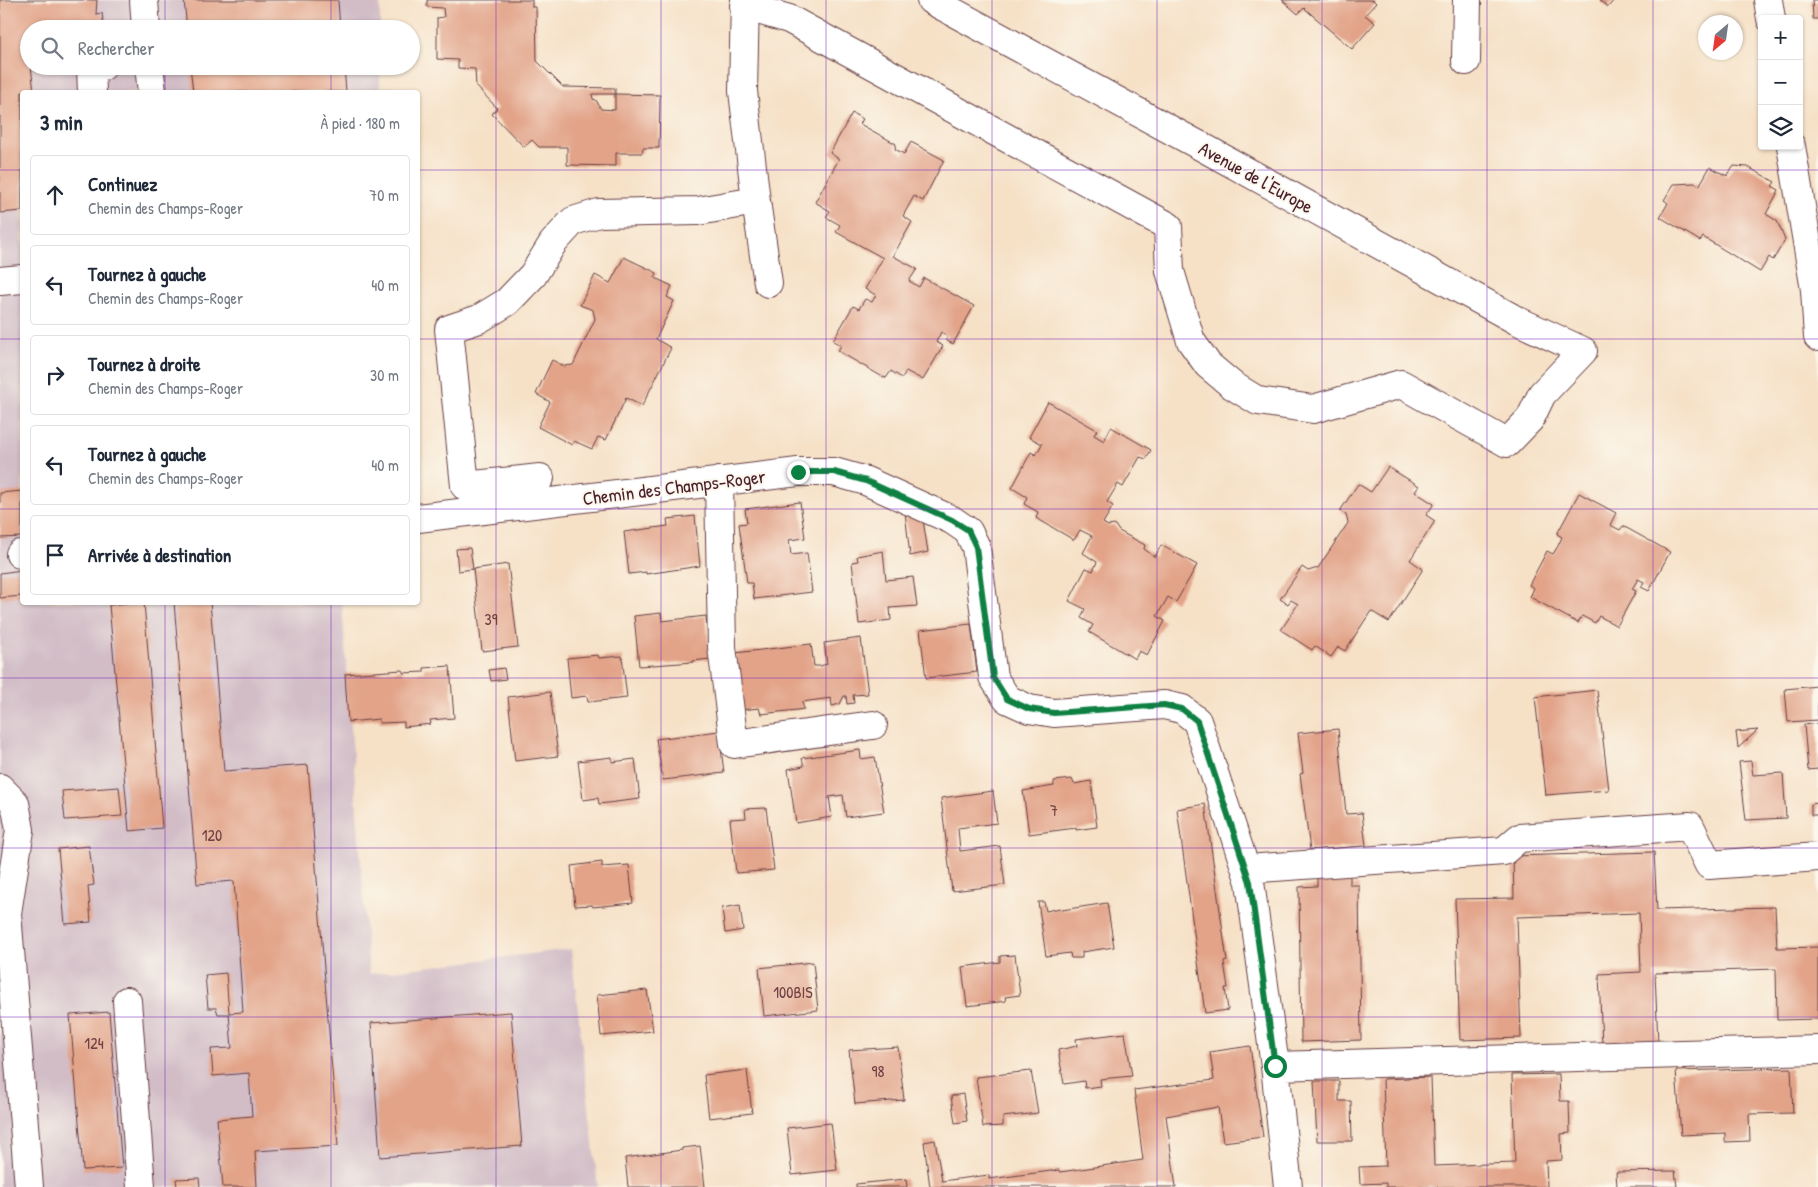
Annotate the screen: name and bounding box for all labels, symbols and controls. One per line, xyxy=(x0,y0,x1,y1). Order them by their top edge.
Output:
north arrow xyxy=(1698,15,1743,60)
map controls xyxy=(1758,15,1803,150)
button: + xyxy=(1758,15,1803,60)
search box xyxy=(20,20,420,75)
icon: search xyxy=(38,34,66,62)
text: Rechercher xyxy=(78,35,155,61)
button: − xyxy=(1758,60,1803,105)
button: layers xyxy=(1758,105,1803,150)
text: 3 min xyxy=(40,108,83,137)
text: À pied · 180 m xyxy=(320,112,400,134)
street label: Avenue de l'Europe xyxy=(1194,135,1318,219)
text: Continuez xyxy=(88,171,157,197)
icon: ahead xyxy=(41,181,69,209)
text: 70 m xyxy=(369,184,399,206)
text: Chemin des Champs-Roger xyxy=(88,197,243,219)
text: Tournez à gauche xyxy=(88,261,206,287)
icon: left xyxy=(41,271,69,299)
text: 40 m xyxy=(371,274,399,296)
text: Chemin des Champs-Roger xyxy=(88,287,243,309)
text: Tournez à droite xyxy=(88,351,201,377)
icon: right xyxy=(41,361,69,389)
text: 30 m xyxy=(370,364,399,386)
text: Chemin des Champs-Roger xyxy=(88,377,243,399)
text: Tournez à gauche xyxy=(88,441,206,467)
icon: left xyxy=(41,451,69,479)
text: 40 m xyxy=(371,454,399,476)
route end xyxy=(787,461,810,484)
street label: Chemin des Champs-Roger xyxy=(581,463,768,511)
text: Chemin des Champs-Roger xyxy=(88,467,243,489)
icon: arrive xyxy=(41,541,69,569)
text: Arrivée à destination xyxy=(88,542,231,568)
house number: 39 xyxy=(484,608,498,630)
house number: 7 xyxy=(1050,799,1058,821)
house number: 120 xyxy=(202,824,222,846)
house number: 100BIS xyxy=(773,981,813,1003)
house number: 124 xyxy=(84,1032,104,1054)
route start xyxy=(1264,1055,1287,1078)
house number: 98 xyxy=(872,1060,884,1082)

